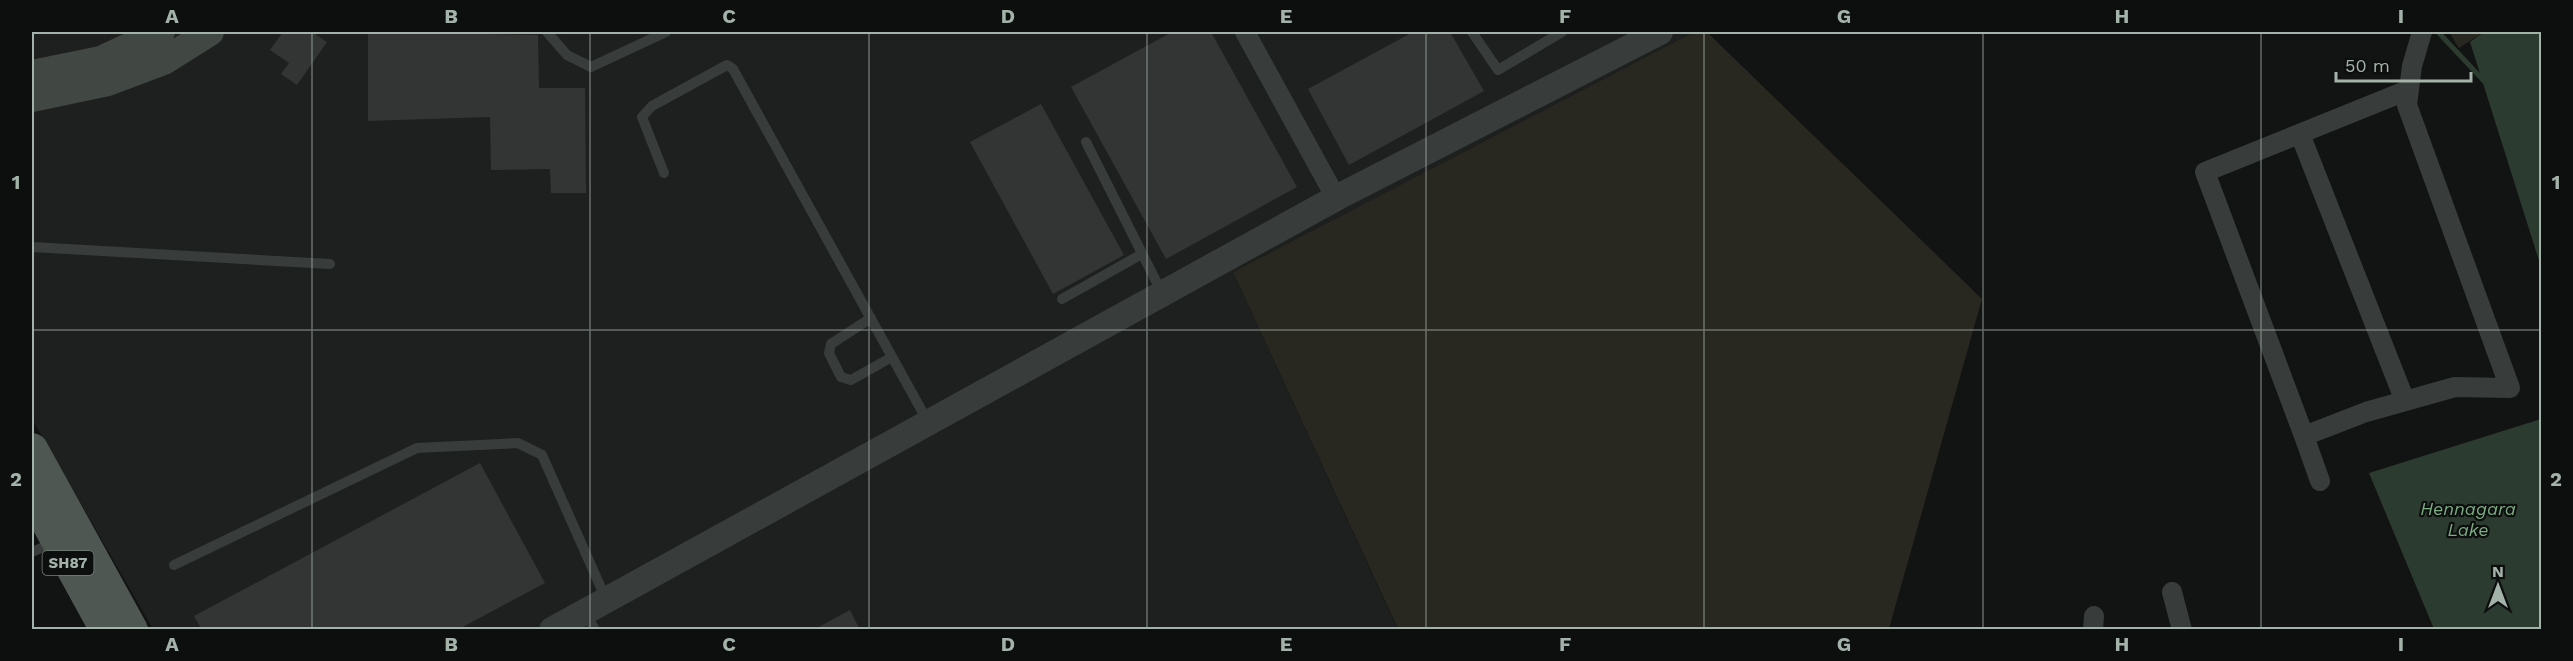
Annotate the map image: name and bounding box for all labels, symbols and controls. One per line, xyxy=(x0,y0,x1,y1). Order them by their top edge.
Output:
text: A xyxy=(165,4,179,28)
text: B xyxy=(444,4,458,28)
text: C xyxy=(722,4,736,28)
text: D xyxy=(1001,4,1015,28)
text: E xyxy=(1280,4,1292,28)
text: F xyxy=(1559,4,1571,28)
text: G xyxy=(1837,4,1851,28)
text: H xyxy=(2115,4,2129,28)
text: I xyxy=(2398,4,2404,28)
scale bar xyxy=(2336,45,2471,83)
text: 50 m xyxy=(2345,55,2390,76)
text: 1 xyxy=(12,170,20,194)
text: 1 xyxy=(2552,170,2560,194)
text: 2 xyxy=(10,467,22,491)
text: 2 xyxy=(2550,467,2562,491)
water label: Hennagara Lake xyxy=(2420,498,2516,540)
road number: SH87 xyxy=(42,551,94,575)
north arrow xyxy=(2468,556,2528,616)
text: N xyxy=(2492,562,2504,581)
text: A xyxy=(165,632,179,656)
text: B xyxy=(444,632,458,656)
text: C xyxy=(722,632,736,656)
text: D xyxy=(1001,632,1015,656)
text: E xyxy=(1280,632,1292,656)
text: F xyxy=(1559,632,1571,656)
text: G xyxy=(1837,632,1851,656)
text: H xyxy=(2115,632,2129,656)
text: I xyxy=(2398,632,2404,656)

